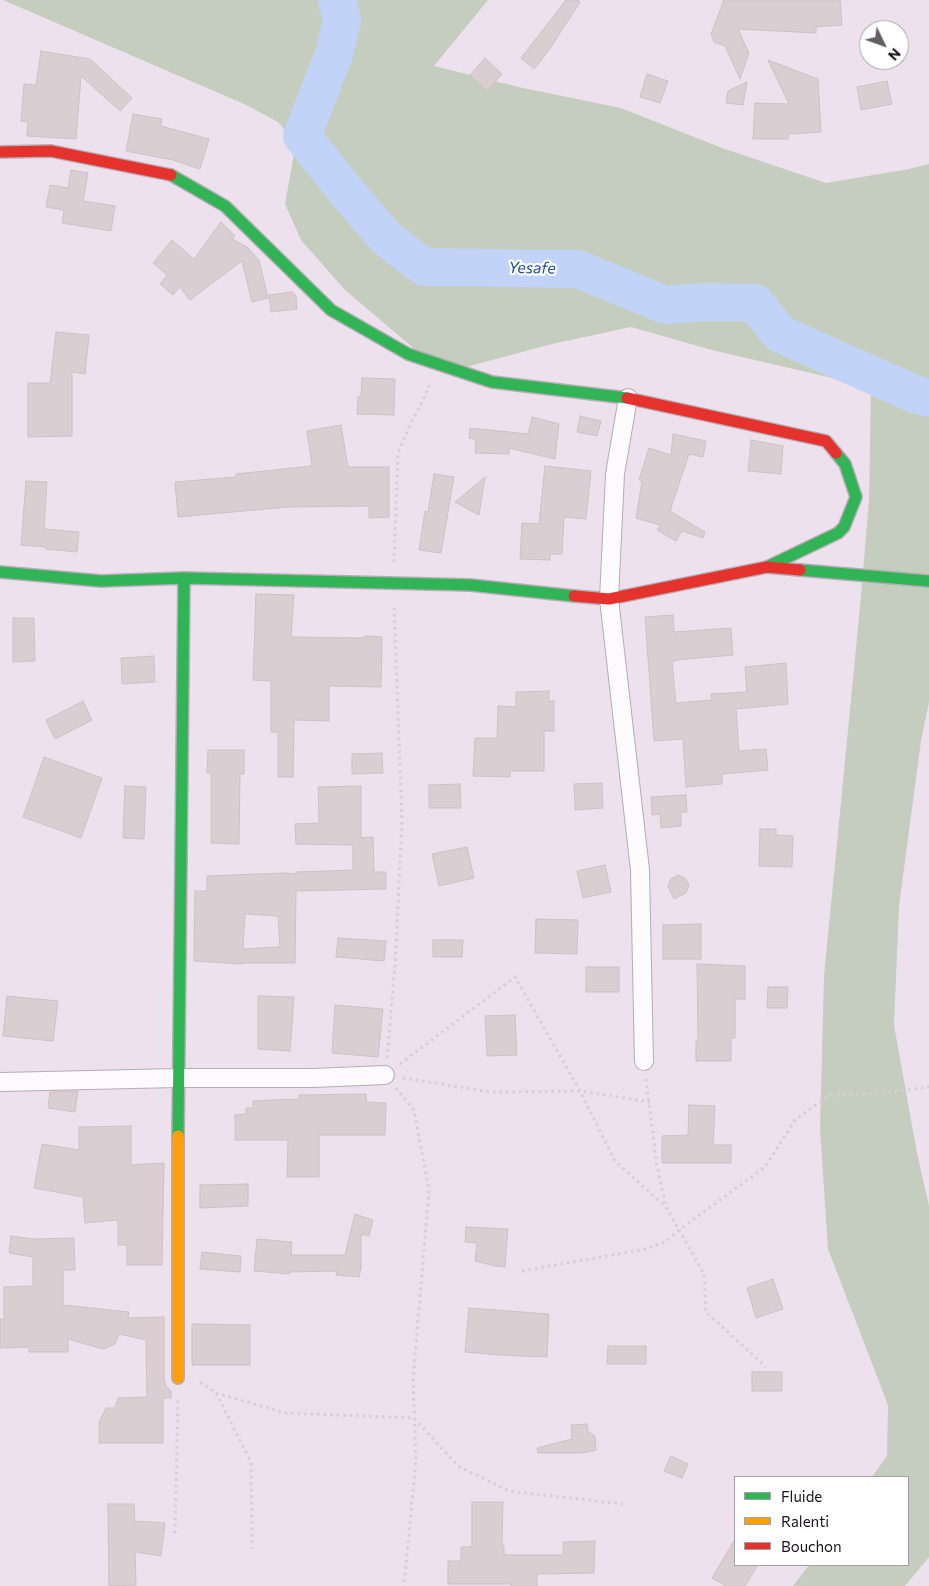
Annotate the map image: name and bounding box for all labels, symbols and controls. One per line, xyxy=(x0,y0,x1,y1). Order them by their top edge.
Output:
north arrow xyxy=(859,20,909,70)
text: N xyxy=(885,45,905,64)
water label: Yesafe xyxy=(508,258,556,278)
legend xyxy=(734,1476,909,1566)
text: Fluide xyxy=(781,1487,822,1505)
text: Ralenti xyxy=(781,1512,829,1530)
text: Bouchon xyxy=(781,1537,842,1555)

